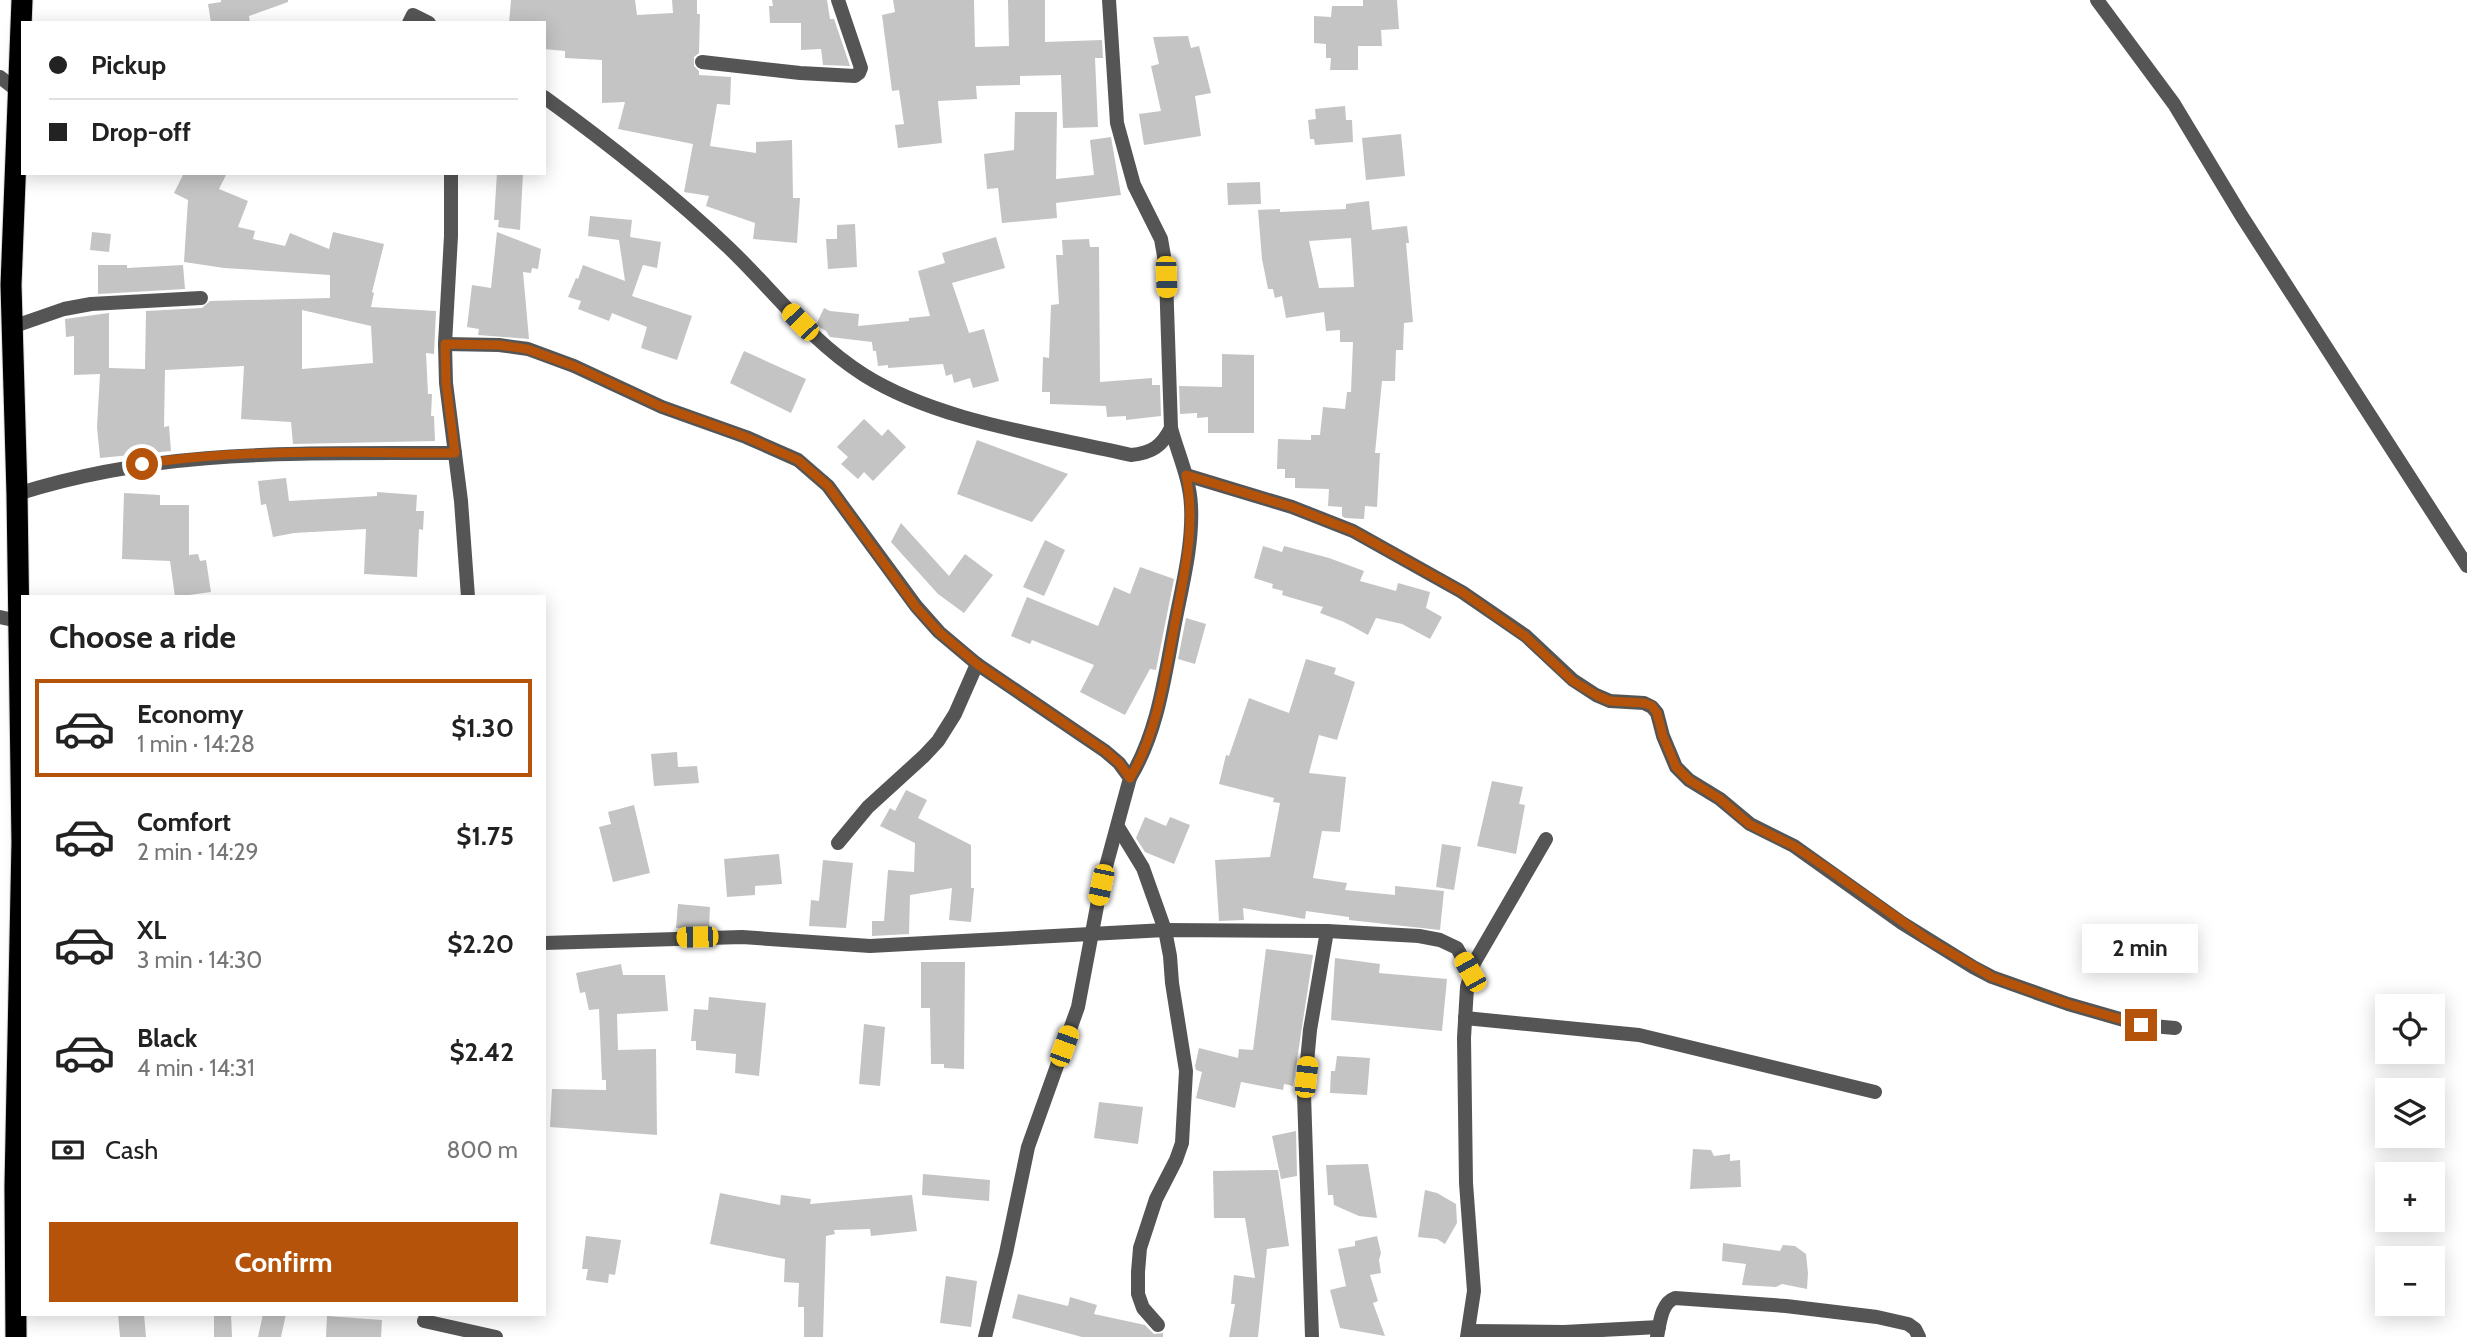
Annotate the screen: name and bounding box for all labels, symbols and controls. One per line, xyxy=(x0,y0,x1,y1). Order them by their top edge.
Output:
text: Pickup xyxy=(91,49,166,81)
text: Drop-off xyxy=(91,116,191,148)
car xyxy=(1155,256,1178,298)
car xyxy=(778,300,823,344)
route start xyxy=(126,448,158,480)
text: Choose a ride xyxy=(49,617,236,656)
icon: car xyxy=(53,697,116,760)
text: Economy xyxy=(137,698,243,730)
text: $1.30 xyxy=(451,712,514,744)
text: 1 min · 14:28 xyxy=(137,730,255,758)
icon: car xyxy=(53,805,116,868)
text: Comfort xyxy=(137,806,231,838)
text: $1.75 xyxy=(456,820,514,852)
text: 2 min · 14:29 xyxy=(137,838,259,866)
car xyxy=(1087,862,1116,908)
icon: car xyxy=(53,913,116,976)
text: XL xyxy=(137,914,166,946)
callout: 2 min xyxy=(2083,923,2199,972)
car xyxy=(676,926,719,948)
text: $2.20 xyxy=(447,928,514,960)
text: 2 min xyxy=(2112,934,2168,962)
text: 3 min · 14:30 xyxy=(137,946,262,974)
car xyxy=(1451,949,1490,995)
map controls xyxy=(2375,994,2445,1316)
button: locate xyxy=(2375,994,2445,1064)
route end xyxy=(2125,1009,2157,1041)
icon: car xyxy=(53,1021,116,1084)
text: Black xyxy=(137,1022,197,1054)
car xyxy=(1047,1023,1082,1069)
text: $2.42 xyxy=(449,1036,514,1068)
text: 4 min · 14:31 xyxy=(137,1054,255,1082)
car xyxy=(1294,1055,1319,1099)
button: layers xyxy=(2375,1078,2445,1148)
icon: cash xyxy=(49,1131,87,1169)
text: Cash xyxy=(105,1134,158,1166)
text: 800 m xyxy=(447,1136,518,1164)
button: + xyxy=(2375,1162,2445,1232)
button: Confirm xyxy=(49,1222,518,1302)
button: − xyxy=(2375,1246,2445,1316)

